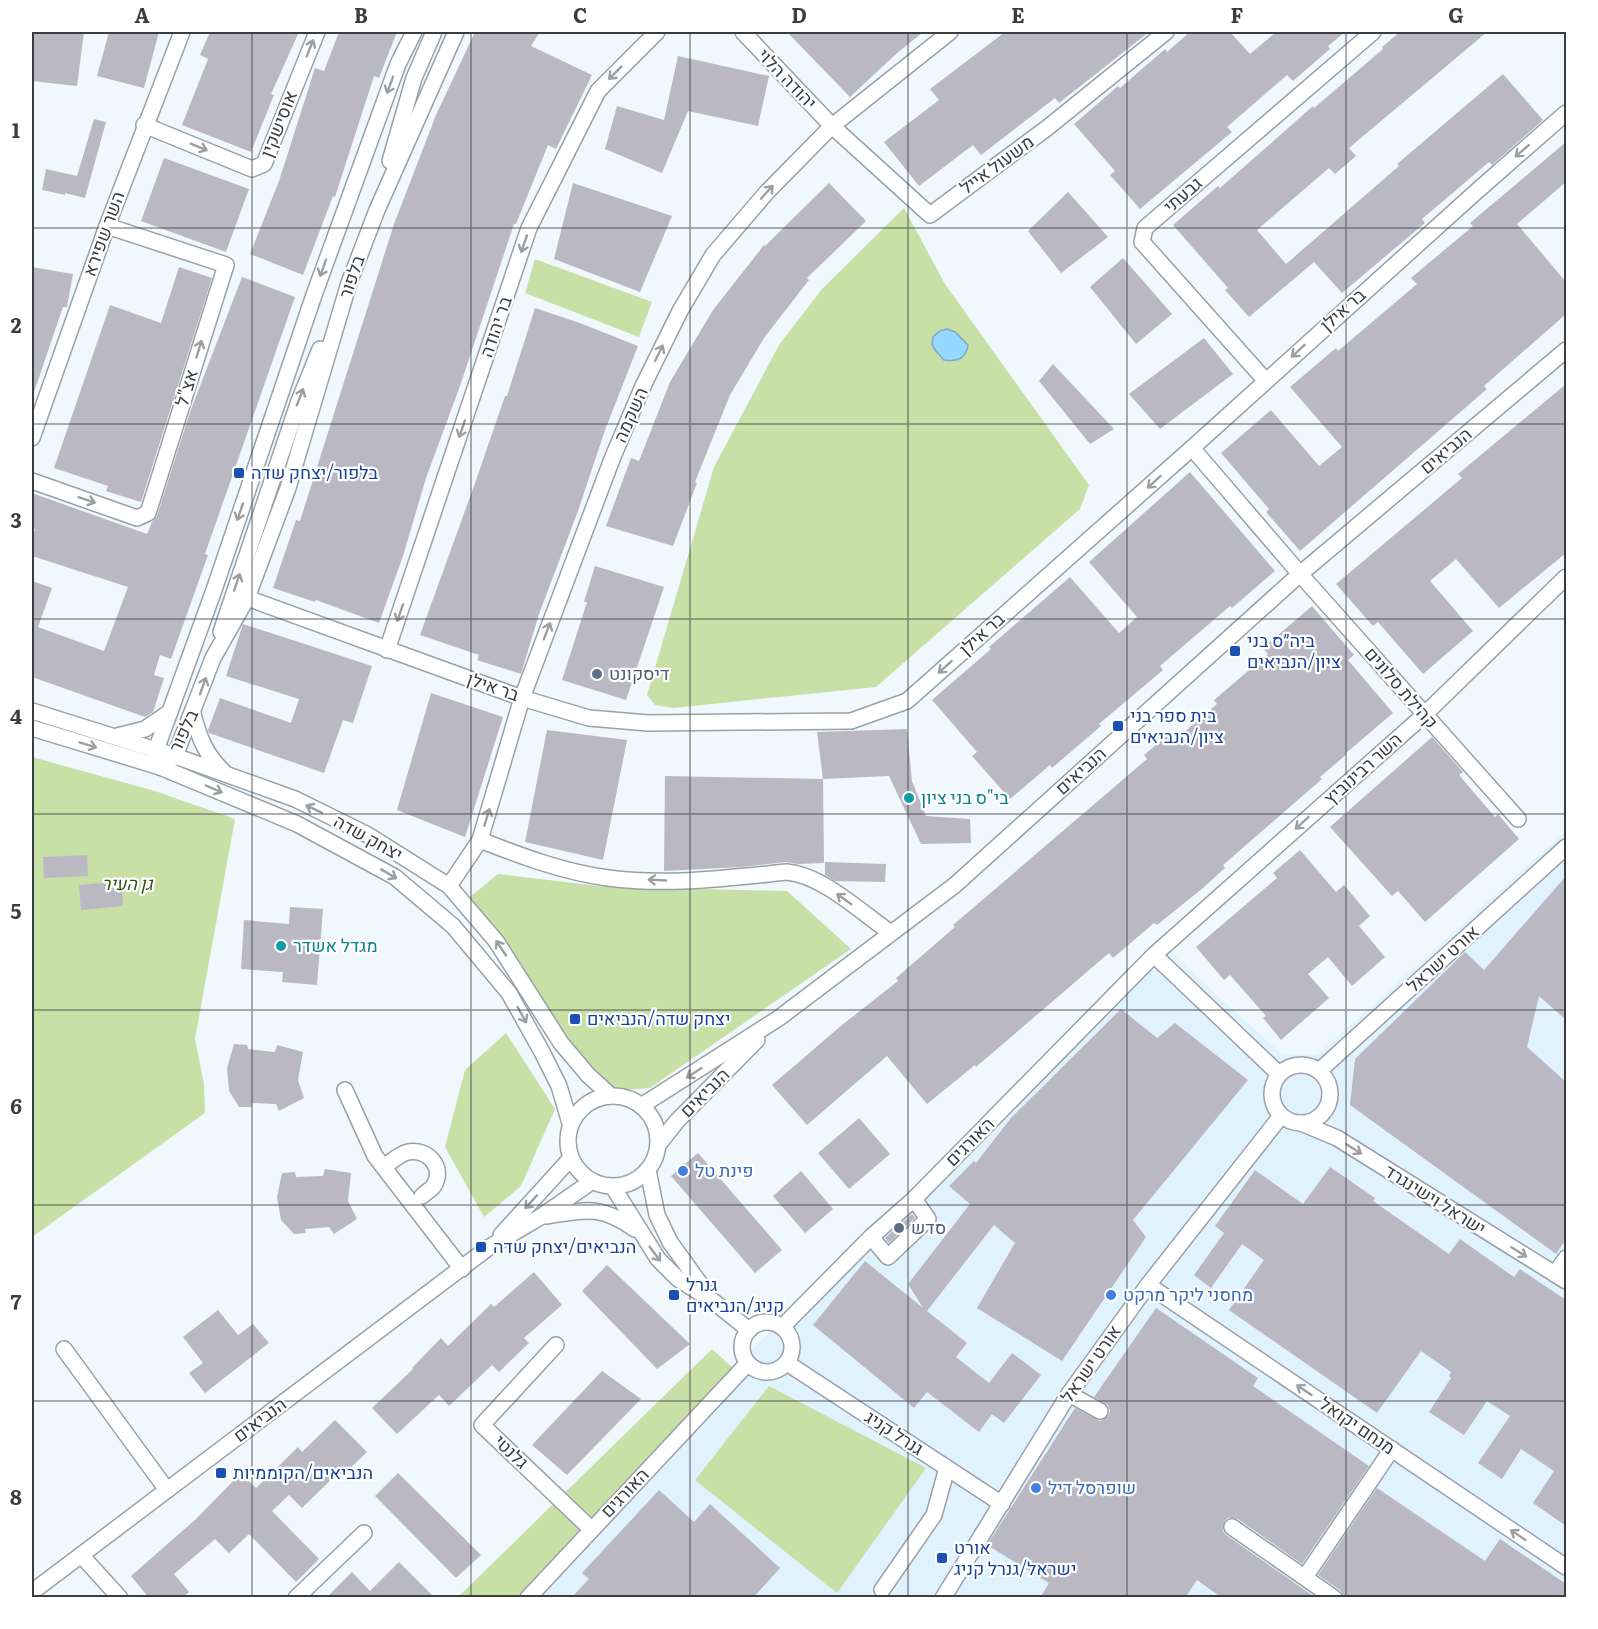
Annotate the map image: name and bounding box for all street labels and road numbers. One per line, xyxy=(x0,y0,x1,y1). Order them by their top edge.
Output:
street label: יהודה הלוי xyxy=(752,41,824,114)
street label: אוסישקין xyxy=(252,86,303,161)
street label: משעול אייל xyxy=(953,128,1039,200)
street label: גבעתי xyxy=(1157,169,1207,218)
street label: השר שפירא xyxy=(75,187,130,280)
street label: בלפור xyxy=(331,251,371,302)
street label: בר אילן xyxy=(1313,281,1371,337)
street label: בר יהודה xyxy=(472,292,518,361)
street label: אצ"ל xyxy=(167,366,204,409)
street label: השקמה xyxy=(605,382,654,446)
street label: הנביאים xyxy=(1413,420,1477,480)
street label: בר אילן xyxy=(952,605,1010,661)
street label: קהילת סלונים xyxy=(1359,640,1445,734)
street label: בר אילן xyxy=(464,664,524,707)
street label: בלפור xyxy=(161,704,204,756)
street label: השר רבינוביץ xyxy=(1317,725,1407,811)
street label: הנביאים xyxy=(1049,740,1111,800)
street label: יצחק שדה xyxy=(329,807,408,867)
street label: אורט ישראל xyxy=(1400,918,1484,998)
street label: הנביאים xyxy=(673,1061,735,1123)
street label: האורגים xyxy=(938,1110,1000,1172)
street label: ישראל וישינגרד xyxy=(1380,1157,1492,1241)
street label: אורט ישראל xyxy=(1053,1319,1127,1408)
street label: מנחם יקואל xyxy=(1314,1389,1401,1460)
street label: הנביאים xyxy=(227,1390,291,1448)
street label: גנרל קניג xyxy=(860,1403,930,1461)
street label: גלנטי xyxy=(489,1428,536,1474)
street label: האורגים xyxy=(593,1461,655,1523)

